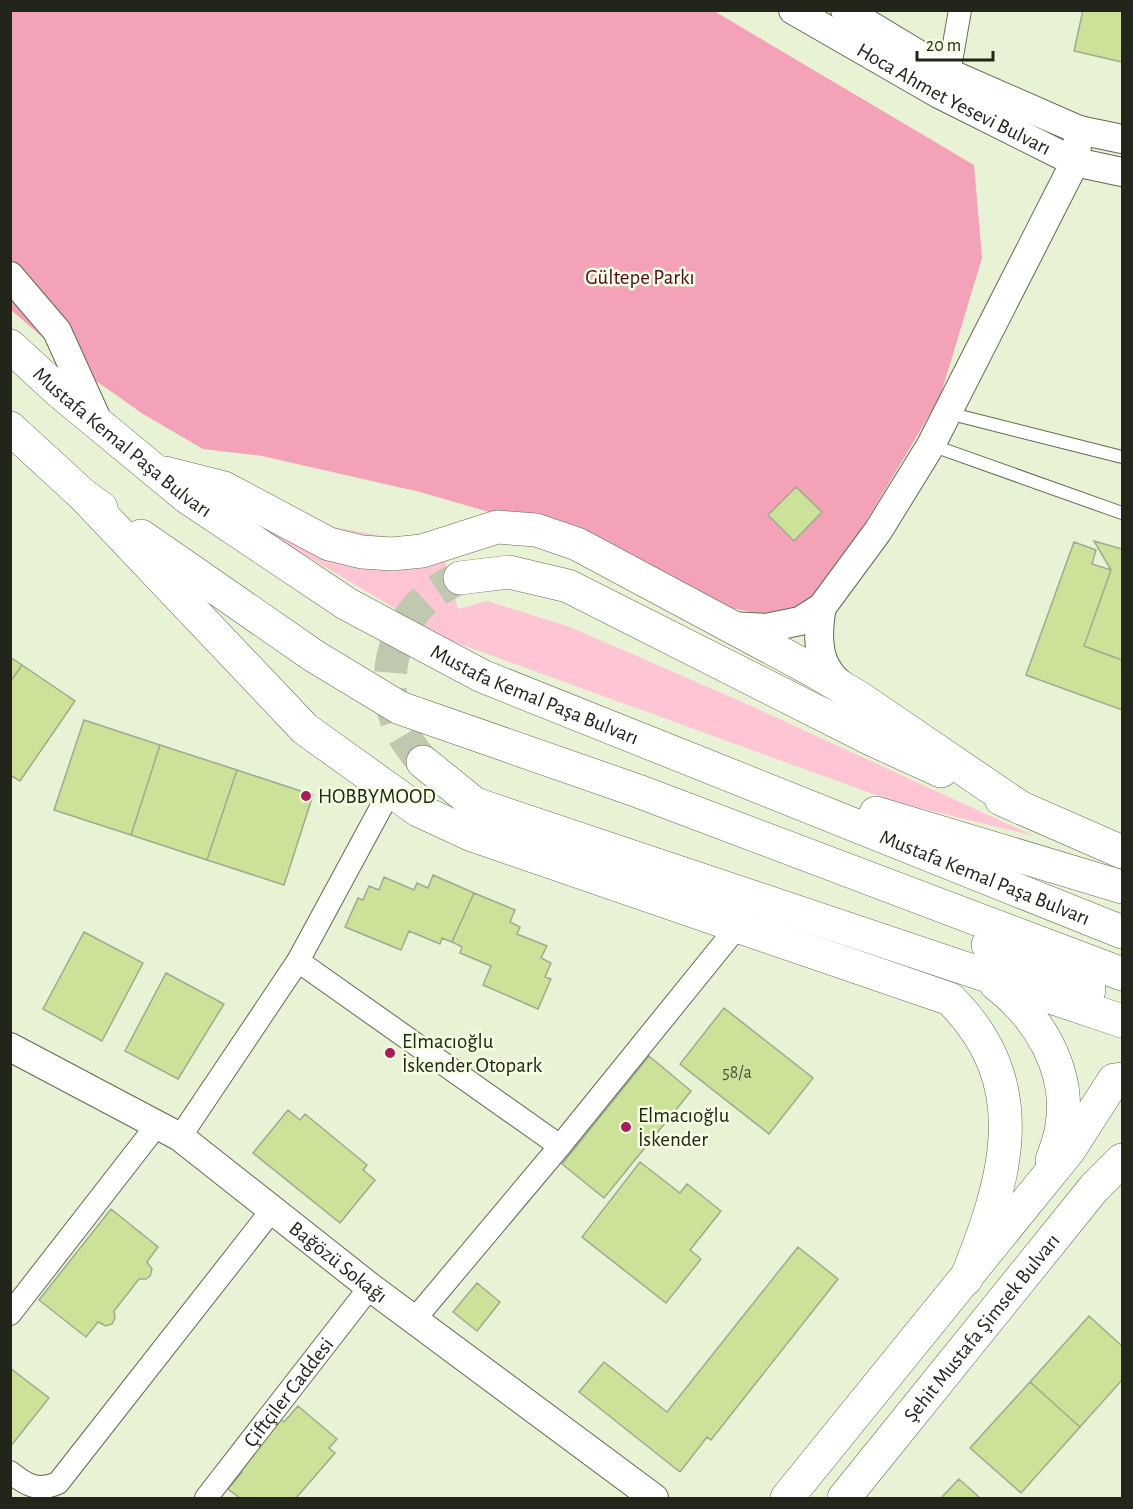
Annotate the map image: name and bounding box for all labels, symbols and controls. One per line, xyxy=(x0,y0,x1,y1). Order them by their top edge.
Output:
scale bar xyxy=(917,24,994,62)
text: 20 m xyxy=(926,37,961,55)
street label: Hoca Ahmet Yesevi Bulvarı xyxy=(853,39,1054,159)
park label: Gültepe Parkı xyxy=(585,267,695,288)
street label: Mustafa Kemal Paşa Bulvarı xyxy=(29,363,216,521)
street label: Mustafa Kemal Paşa Bulvarı xyxy=(427,640,642,748)
place label: HOBBYMOOD xyxy=(318,786,436,807)
marker: HOBBYMOOD xyxy=(299,789,313,803)
street label: Mustafa Kemal Paşa Bulvarı xyxy=(877,826,1093,929)
place label: Elmacıoğlu İskender Otopark xyxy=(402,1031,543,1076)
marker: Elmacıoğlu İskender Otopark xyxy=(383,1046,397,1060)
house number: 58/a xyxy=(722,1064,752,1082)
place label: Elmacıoğlu İskender xyxy=(638,1105,730,1150)
marker: Elmacıoğlu İskender xyxy=(619,1120,633,1134)
street label: Bağözü Sokağı xyxy=(285,1217,391,1307)
street label: Şehit Mustafa Şimsek Bulvarı xyxy=(900,1229,1063,1426)
street label: Çiftçiler Caddesi xyxy=(239,1334,337,1451)

